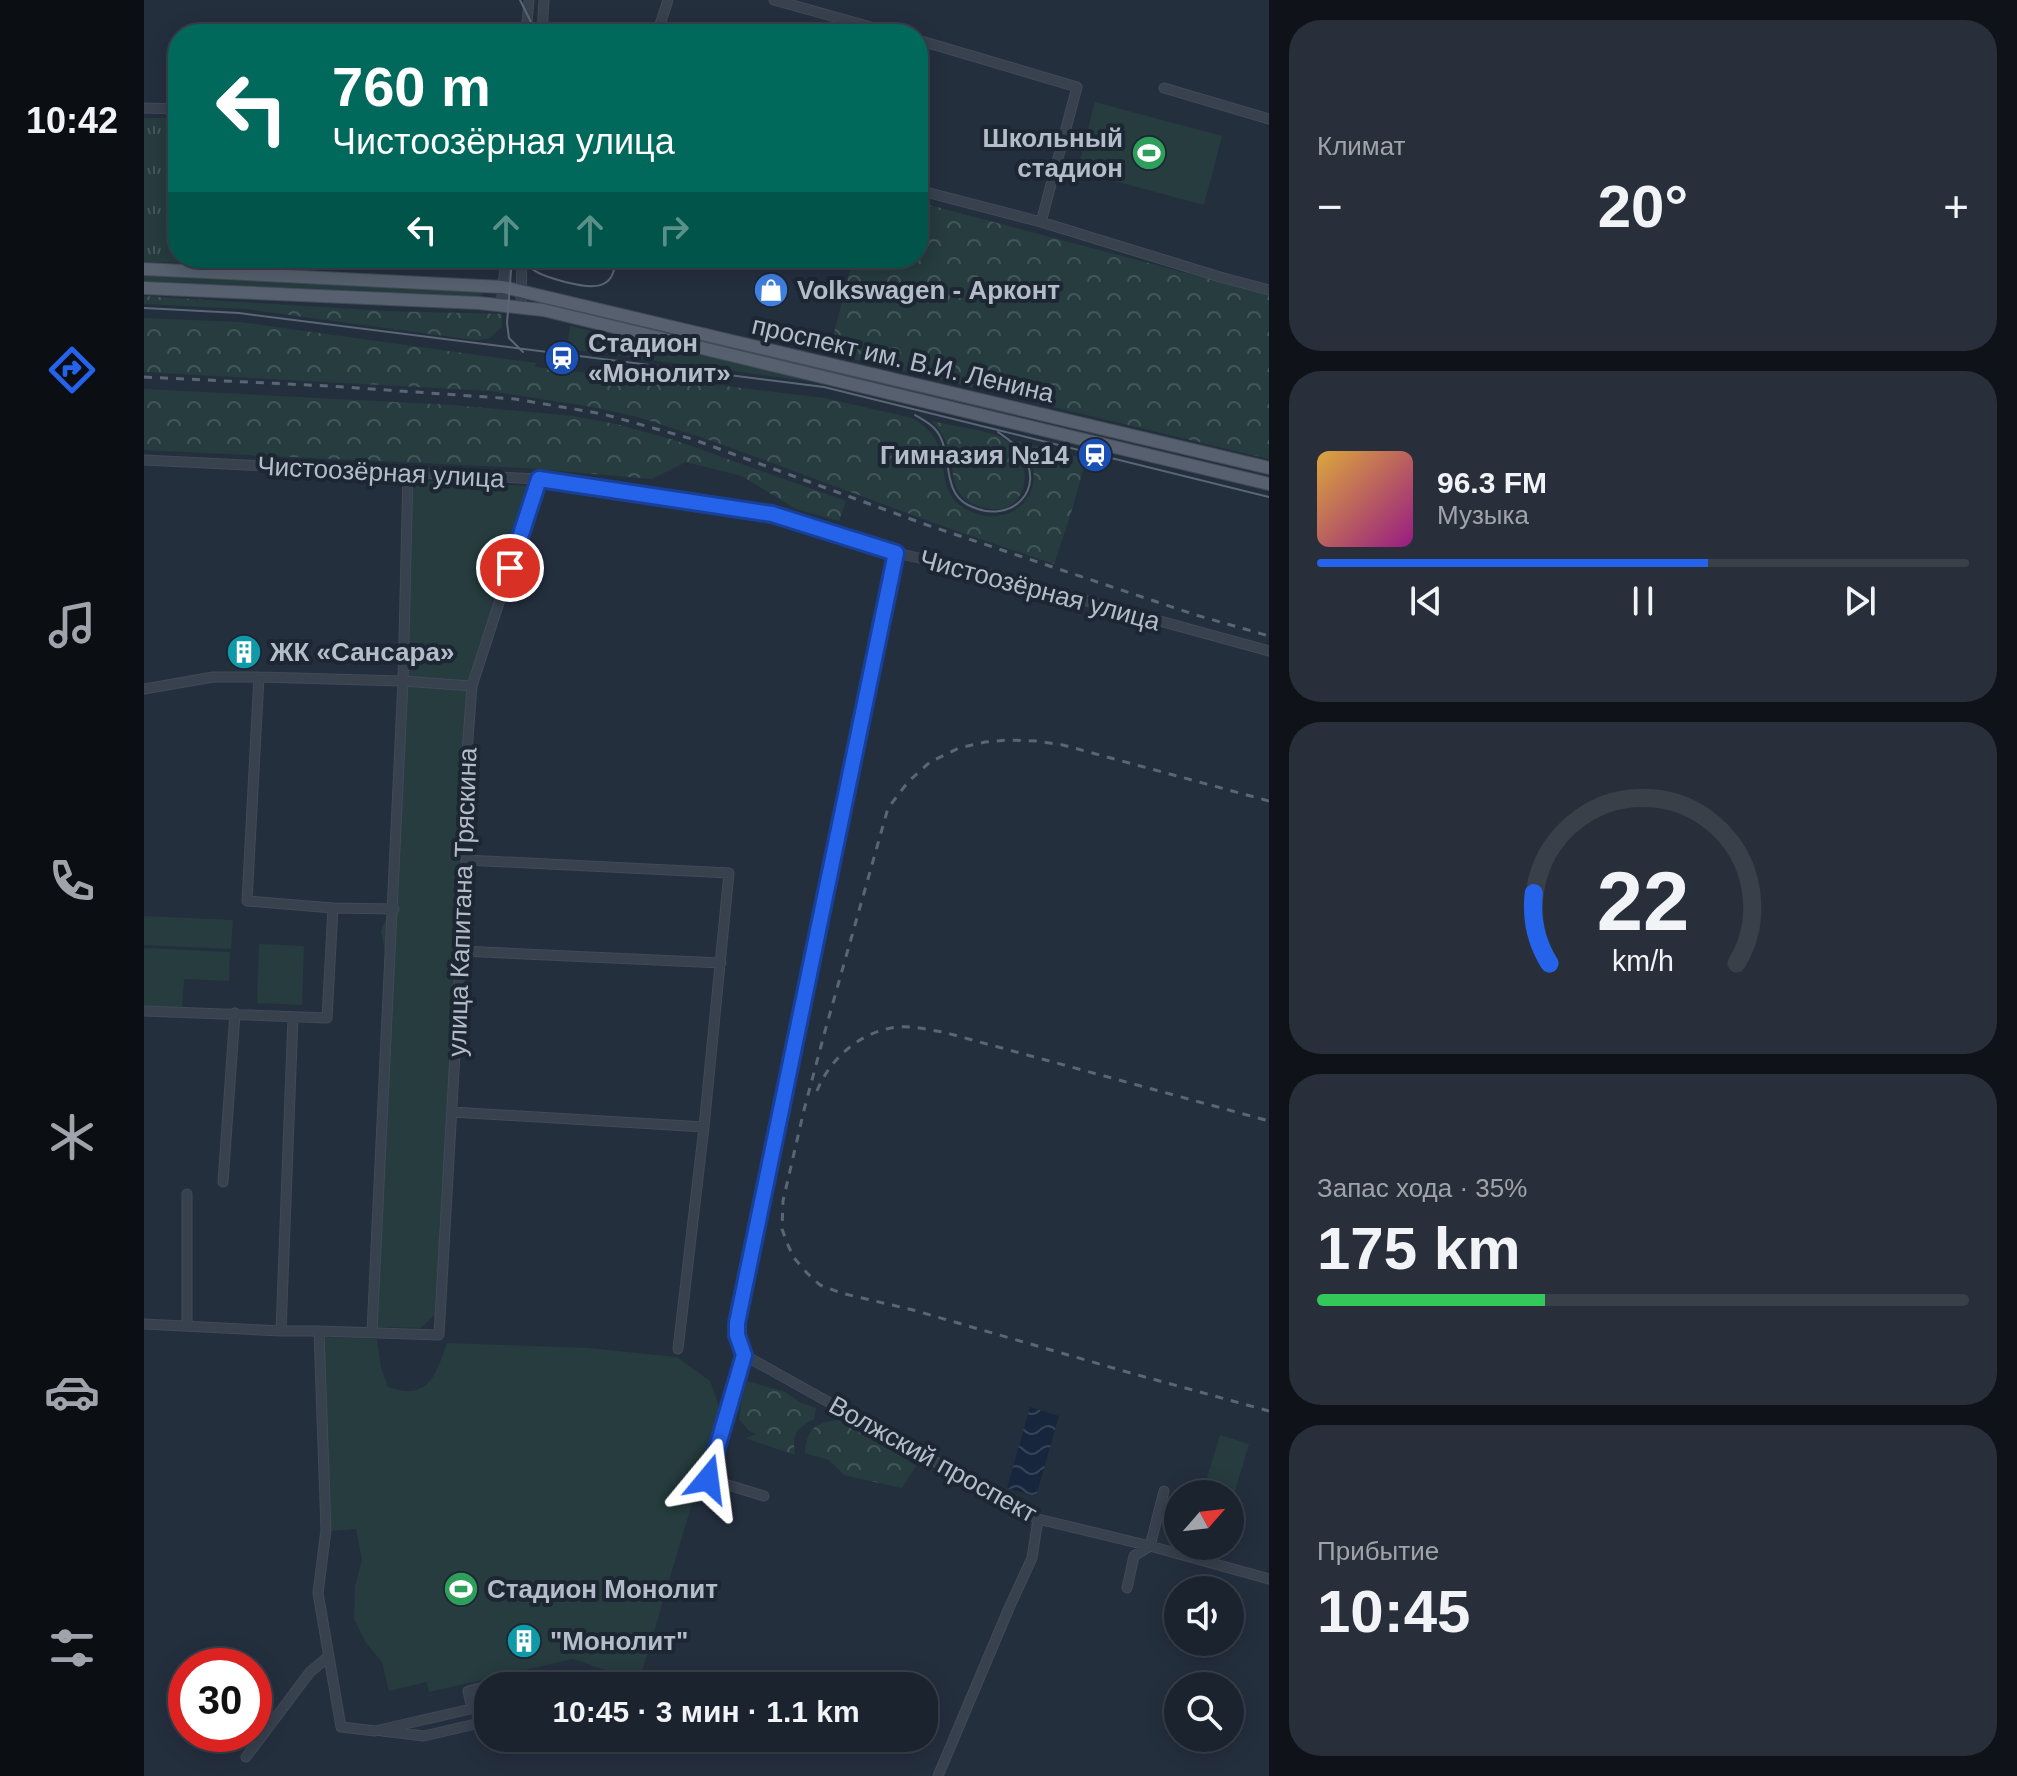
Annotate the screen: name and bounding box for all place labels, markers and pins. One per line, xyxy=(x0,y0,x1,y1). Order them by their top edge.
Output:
place label: Школьный стадион xyxy=(983,123,1123,183)
sports icon: Школьный стадион xyxy=(1130,134,1168,172)
shop icon: Volkswagen - Арконт xyxy=(752,271,790,309)
place label: Volkswagen - Арконт xyxy=(797,275,1060,305)
place label: Стадион «Монолит» xyxy=(588,328,731,388)
station icon: Стадион «Монолит» xyxy=(543,339,581,377)
station icon: Гимназия №14 xyxy=(1076,436,1114,474)
place label: Гимназия №14 xyxy=(880,440,1070,470)
pin xyxy=(476,534,544,602)
building icon: ЖК «Сансара» xyxy=(225,633,263,671)
place label: ЖК «Сансара» xyxy=(269,637,454,667)
sports icon: Стадион Монолит xyxy=(442,1570,480,1608)
place label: Стадион Монолит xyxy=(487,1574,718,1604)
building icon: "Монолит" xyxy=(505,1622,543,1660)
place label: "Монолит" xyxy=(550,1626,688,1656)

